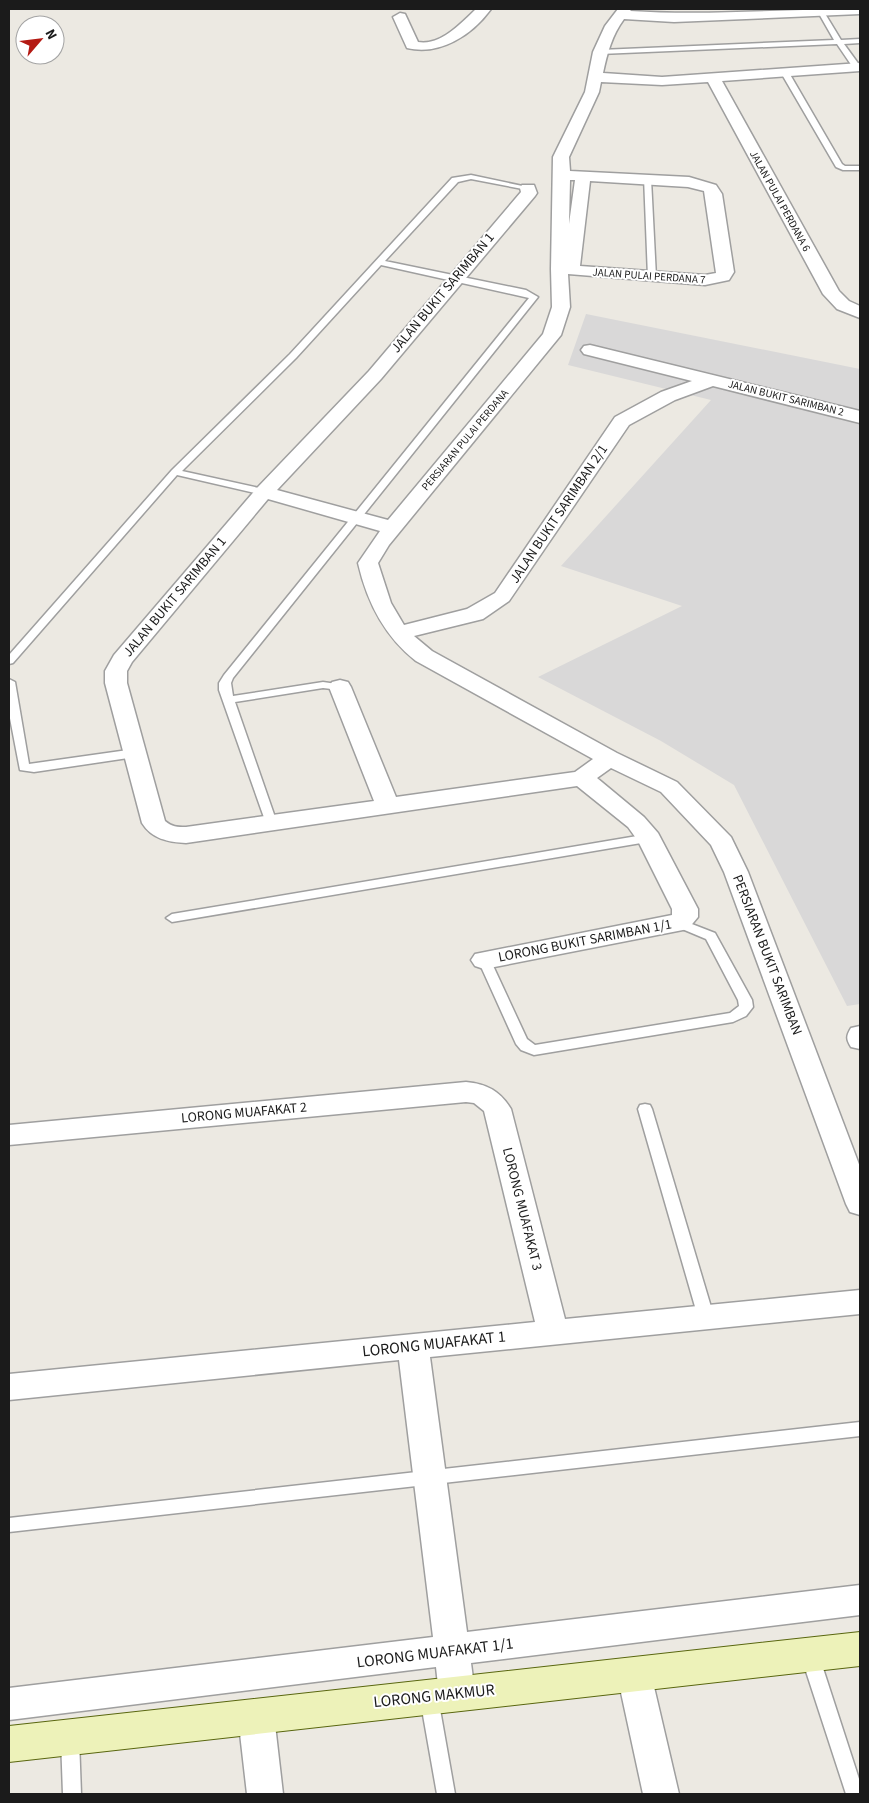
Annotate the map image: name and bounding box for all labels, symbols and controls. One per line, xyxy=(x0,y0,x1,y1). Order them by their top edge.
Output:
north arrow xyxy=(15,15,65,65)
text: N xyxy=(40,26,62,43)
street label: JALAN PULAI PERDANA 6 xyxy=(746,148,814,255)
street label: JALAN BUKIT SARIMBAN 1 xyxy=(387,229,499,357)
street label: JALAN PULAI PERDANA 7 xyxy=(592,265,706,287)
street label: JALAN BUKIT SARIMBAN 2 xyxy=(726,376,846,420)
street label: PERSIARAN PULAI PERDANA xyxy=(418,386,512,494)
street label: JALAN BUKIT SARIMBAN 2/1 xyxy=(505,441,613,587)
street label: JALAN BUKIT SARIMBAN 1 xyxy=(119,533,231,661)
street label: PERSIARAN BUKIT SARIMBAN xyxy=(727,872,807,1038)
street label: LORONG BUKIT SARIMBAN 1/1 xyxy=(497,914,673,968)
street label: LORONG MUAFAKAT 2 xyxy=(180,1098,308,1128)
street label: LORONG MUAFAKAT 3 xyxy=(497,1145,547,1273)
street label: LORONG MUAFAKAT 1 xyxy=(361,1326,507,1362)
street label: LORONG MUAFAKAT 1/1 xyxy=(355,1632,515,1674)
street label: LORONG MAKMUR xyxy=(372,1679,496,1713)

